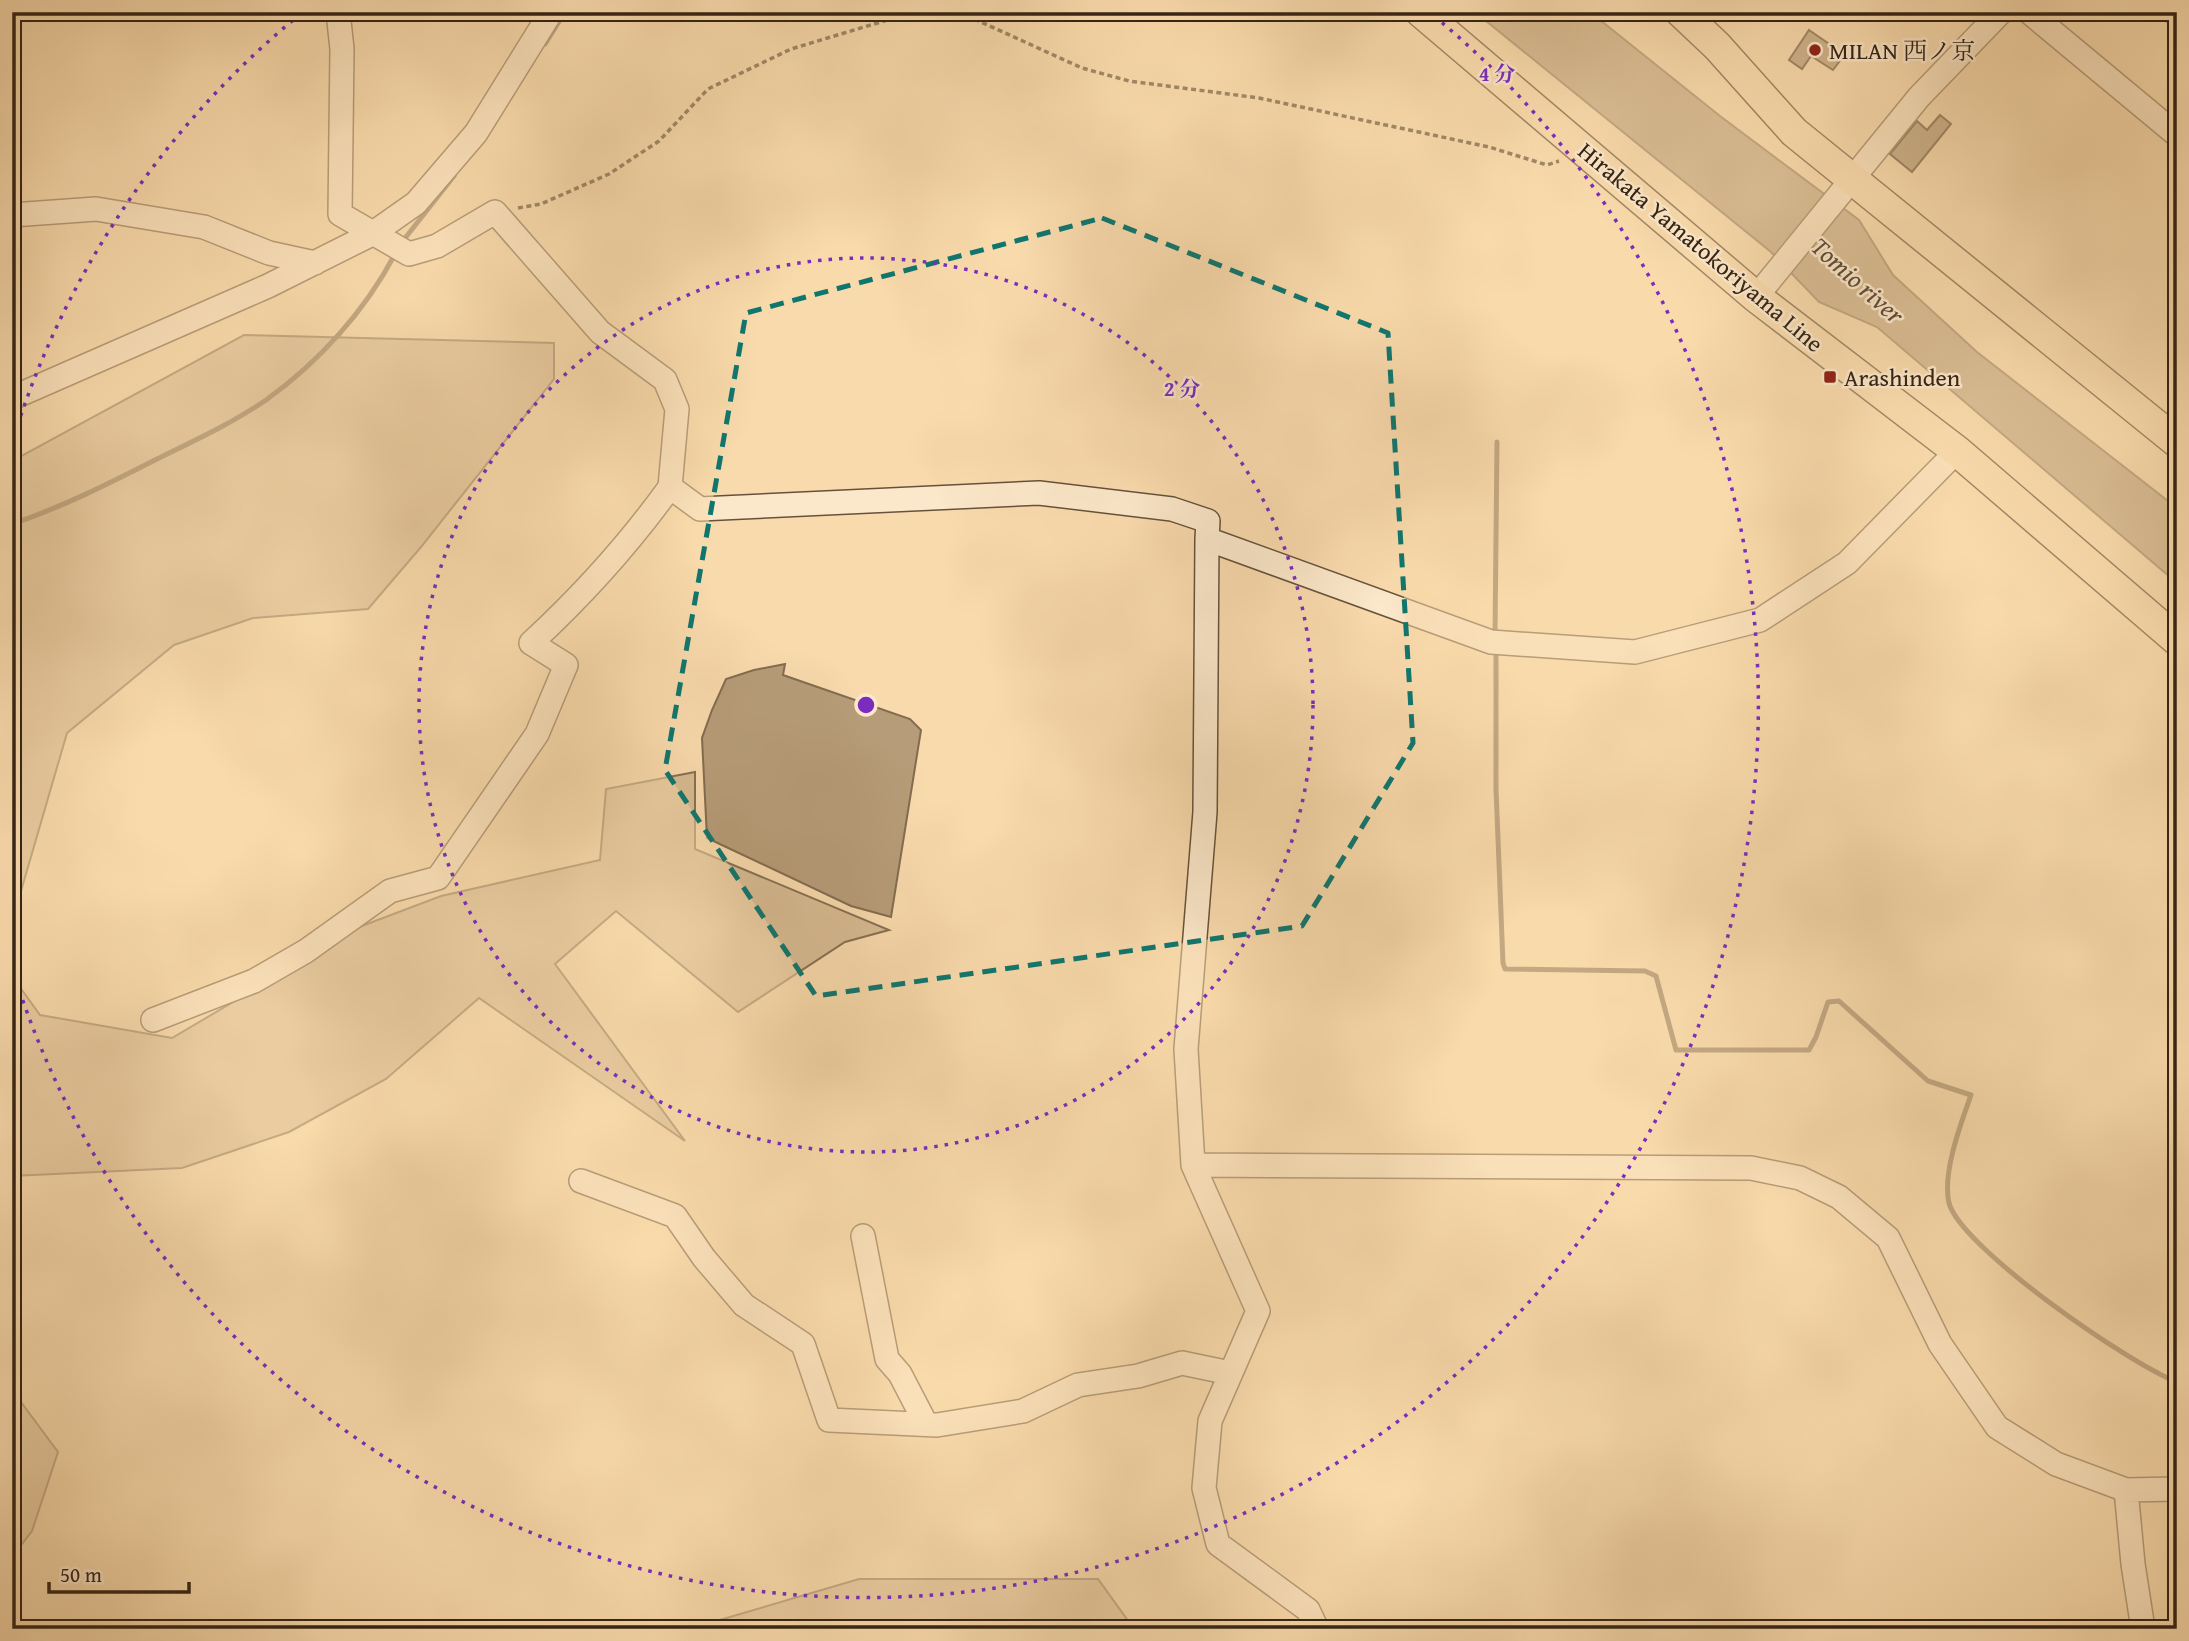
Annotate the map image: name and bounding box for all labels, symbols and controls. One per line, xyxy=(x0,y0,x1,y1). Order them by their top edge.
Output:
place label: MILAN 西ノ京 xyxy=(1829,33,1975,68)
marker: MILAN 西ノ京 xyxy=(1807,42,1823,58)
text: 4 分 xyxy=(1479,58,1515,89)
street label: Hirakata Yamatokoriyama Line xyxy=(1571,134,1831,360)
water label: Tomio river xyxy=(1803,227,1914,334)
place label: Arashinden xyxy=(1844,360,1961,395)
marker: Arashinden xyxy=(1822,369,1838,385)
text: 2 分 xyxy=(1164,373,1200,404)
centre of rings xyxy=(854,693,878,717)
scale bar xyxy=(49,1550,189,1594)
text: 50 m xyxy=(60,1559,102,1590)

